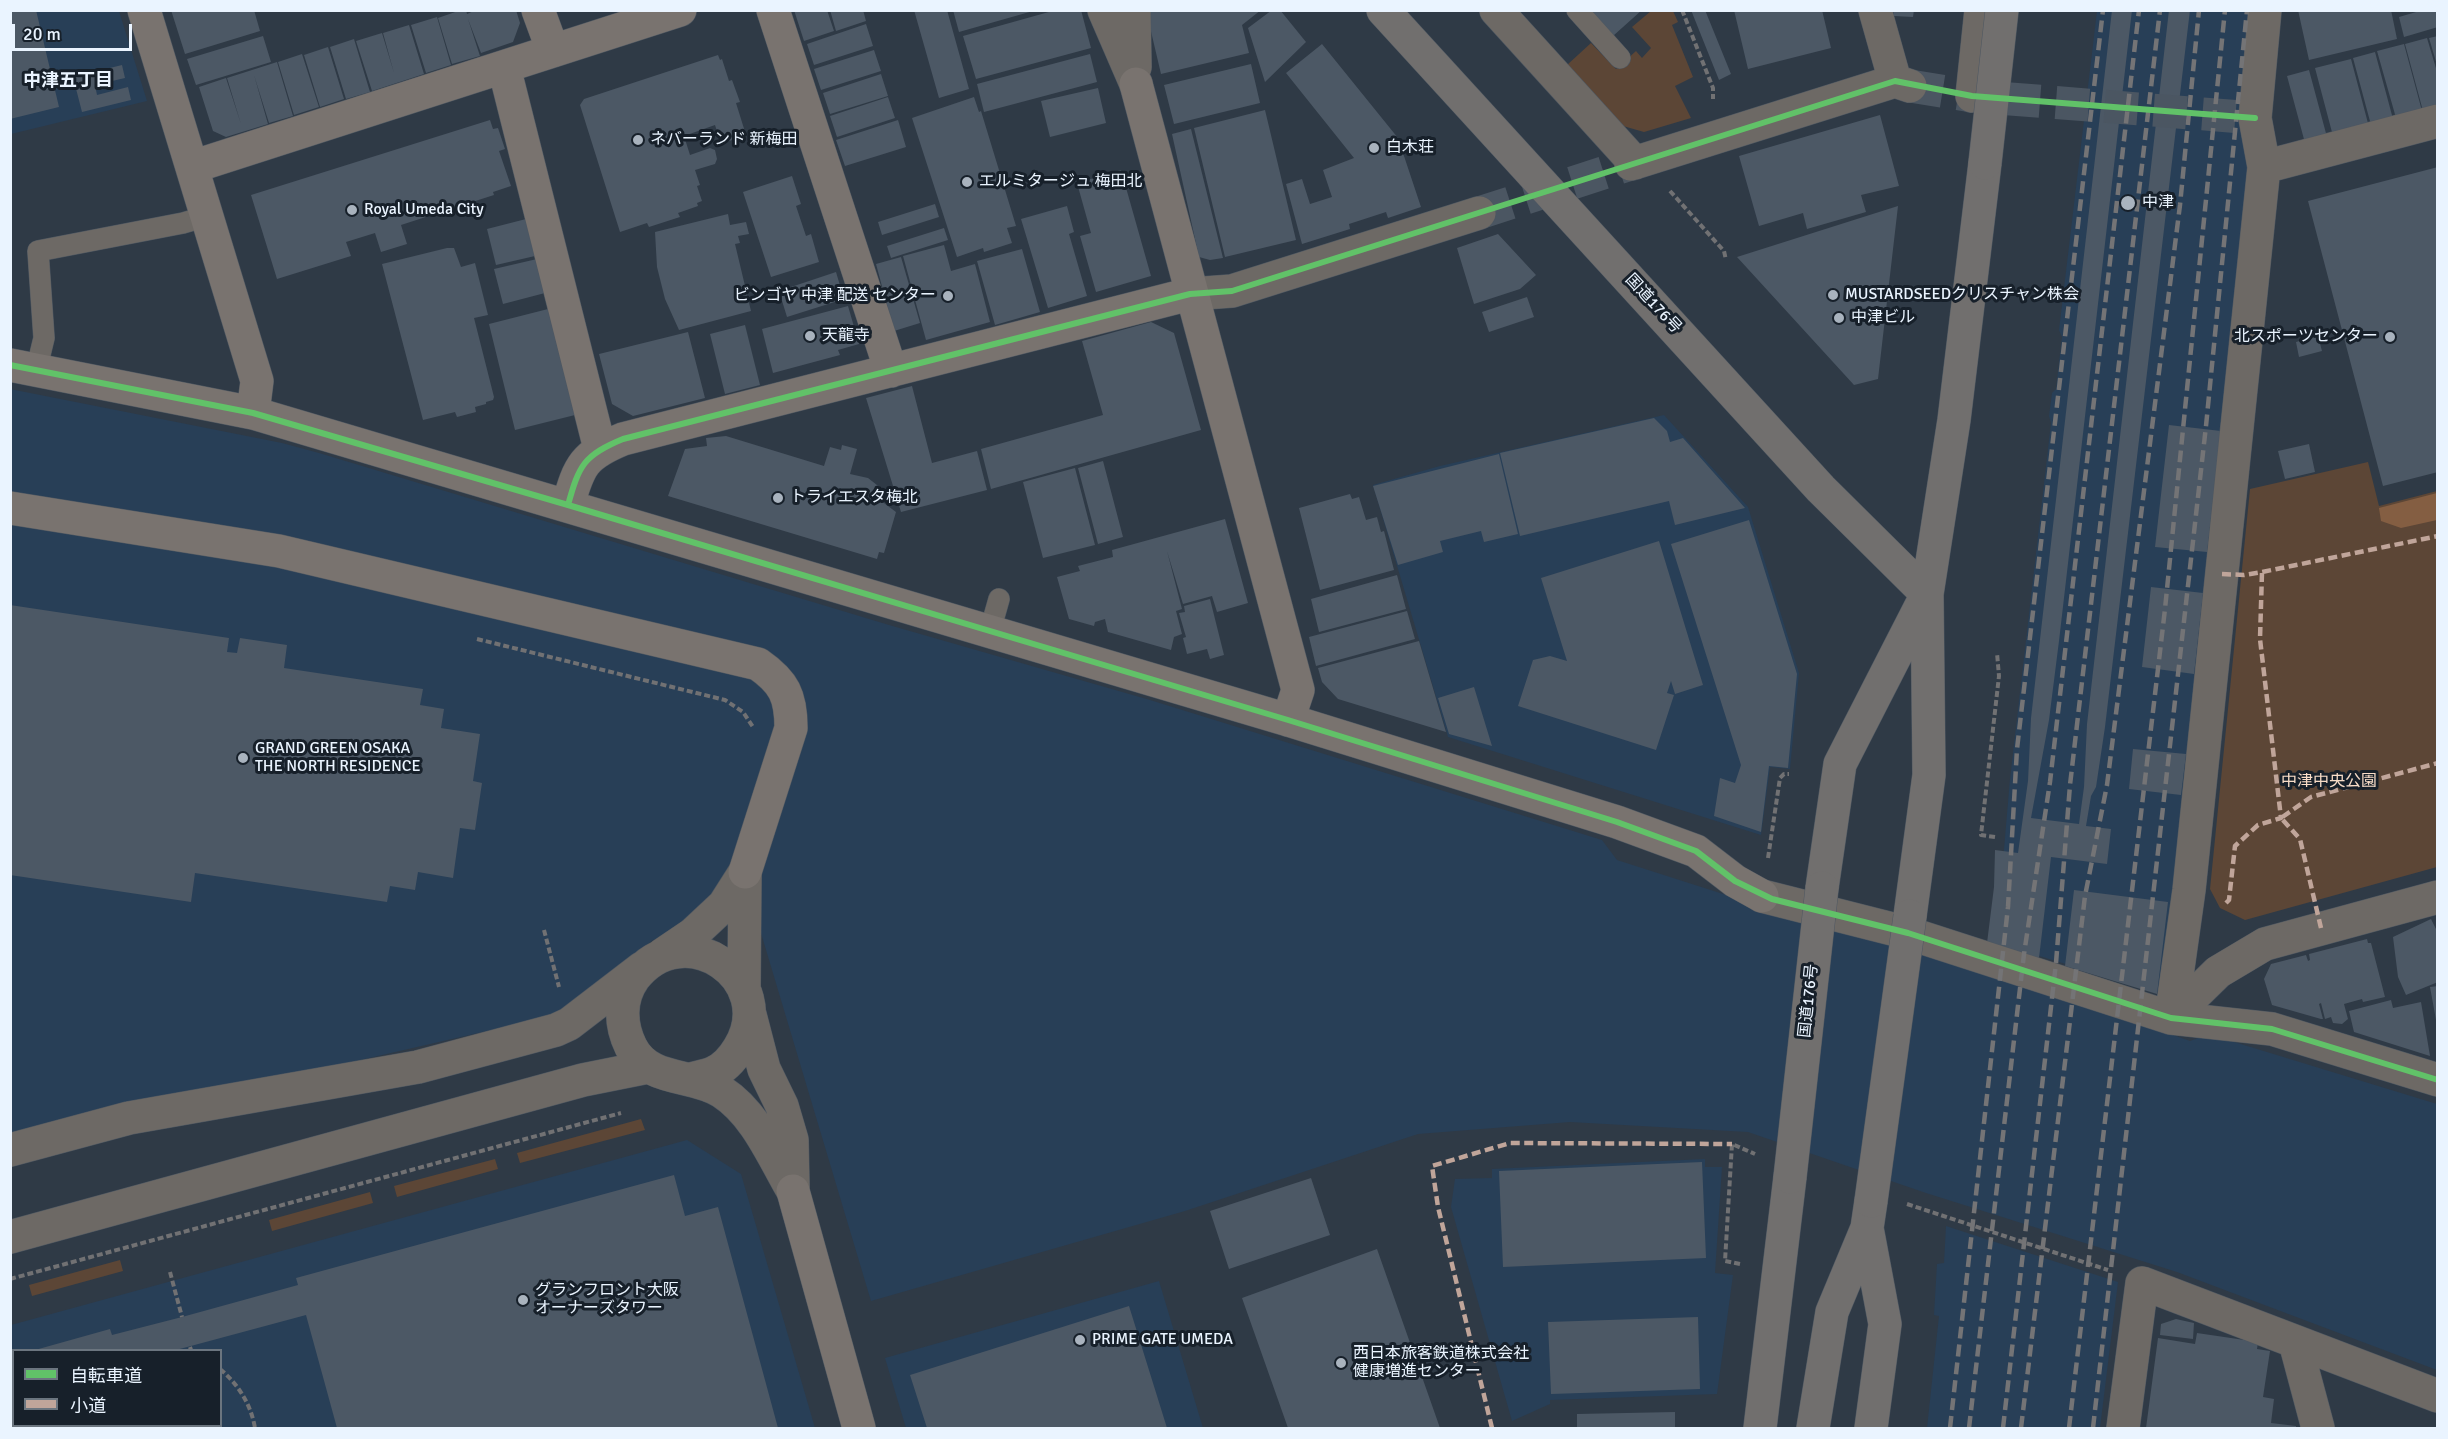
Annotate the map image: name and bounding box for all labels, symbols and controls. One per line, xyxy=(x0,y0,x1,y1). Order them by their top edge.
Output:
scale bar xyxy=(15,12,135,50)
text: 20 m xyxy=(23,23,61,45)
district label: 中津五丁目 xyxy=(23,70,113,92)
place label: ネバーランド 新梅田 xyxy=(650,130,798,150)
marker: ネバーランド 新梅田 xyxy=(631,133,645,147)
place label: 白木荘 xyxy=(1386,138,1434,158)
marker: 白木荘 xyxy=(1367,141,1381,155)
place label: エルミタージュ 梅田北 xyxy=(979,172,1143,192)
marker: エルミタージュ 梅田北 xyxy=(960,175,974,189)
place label: 中津 xyxy=(2142,193,2174,213)
marker: 中津 xyxy=(2119,194,2137,212)
place label: Royal Umeda City xyxy=(364,200,484,220)
marker: Royal Umeda City xyxy=(345,203,359,217)
street label: 国道176号 xyxy=(1621,270,1685,338)
place label: MUSTARDSEEDクリスチャン株会 xyxy=(1845,285,2079,305)
place label: ビンゴヤ 中津 配送 センター xyxy=(733,286,936,306)
marker: MUSTARDSEEDクリスチャン株会 xyxy=(1826,288,1840,302)
marker: ビンゴヤ 中津 配送 センター xyxy=(941,289,955,303)
place label: 中津ビル xyxy=(1851,308,1915,328)
marker: 中津ビル xyxy=(1832,311,1846,325)
place label: 天龍寺 xyxy=(822,326,870,346)
place label: 北スポーツセンター xyxy=(2234,327,2378,347)
marker: 天龍寺 xyxy=(803,329,817,343)
marker: 北スポーツセンター xyxy=(2383,330,2397,344)
place label: トライエスタ梅北 xyxy=(790,488,918,508)
marker: トライエスタ梅北 xyxy=(771,491,785,505)
place label: GRAND GREEN OSAKA THE NORTH RESIDENCE xyxy=(255,739,420,777)
marker: GRAND GREEN OSAKA THE NORTH RESIDENCE xyxy=(236,751,250,765)
park label: 中津中央公園 xyxy=(2281,772,2377,792)
street label: 国道176号 xyxy=(1796,963,1822,1039)
place label: グランフロント大阪 オーナーズタワー xyxy=(535,1281,679,1319)
marker: グランフロント大阪 オーナーズタワー xyxy=(516,1293,530,1307)
place label: PRIME GATE UMEDA xyxy=(1092,1330,1233,1350)
marker: PRIME GATE UMEDA xyxy=(1073,1333,1087,1347)
place label: 西日本旅客鉄道株式会社 健康増進センター xyxy=(1353,1344,1529,1382)
legend xyxy=(12,1349,222,1427)
marker: 西日本旅客鉄道株式会社 健康増進センター xyxy=(1334,1356,1348,1370)
text: 自転車道 xyxy=(70,1365,142,1387)
text: 小道 xyxy=(70,1395,106,1417)

